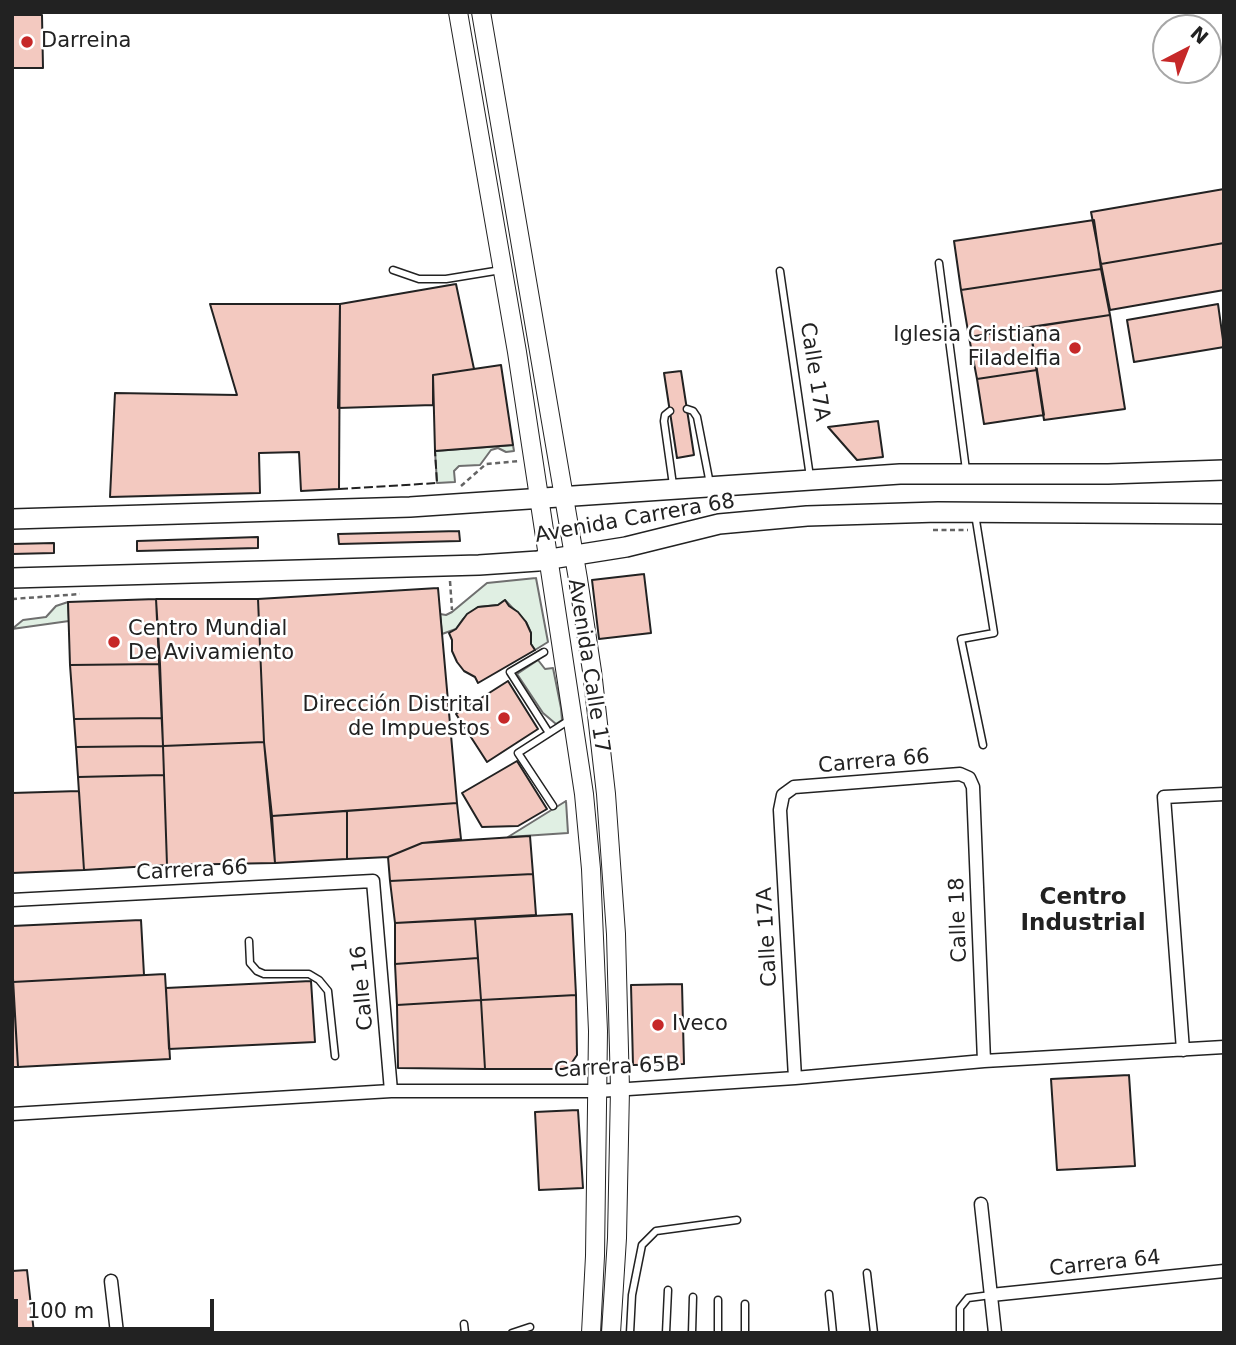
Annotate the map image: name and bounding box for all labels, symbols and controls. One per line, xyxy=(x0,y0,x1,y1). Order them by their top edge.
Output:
north arrow xyxy=(1152,14,1222,84)
text: N xyxy=(1186,21,1213,48)
place label: Darreina xyxy=(41,29,131,55)
marker: Darreina xyxy=(19,34,35,50)
street label: Calle 17A xyxy=(794,321,834,423)
place label: Iglesia Cristiana Filadelfia xyxy=(893,323,1061,373)
marker: Iglesia Cristiana Filadelfia xyxy=(1067,340,1083,356)
street label: Avenida Carrera 68 xyxy=(533,489,737,549)
street label: Avenida Calle 17 xyxy=(562,577,614,755)
place label: Centro Mundial De Avivamiento xyxy=(128,617,294,667)
marker: Centro Mundial De Avivamiento xyxy=(106,634,122,650)
place label: Dirección Distrital de Impuestos xyxy=(303,693,490,743)
marker: Dirección Distrital de Impuestos xyxy=(496,710,512,726)
street label: Carrera 66 xyxy=(817,745,931,779)
street label: Carrera 66 xyxy=(136,855,248,887)
street label: Calle 18 xyxy=(945,877,973,963)
district label: Centro Industrial xyxy=(1020,884,1146,938)
street label: Calle 17A xyxy=(753,886,783,988)
street label: Calle 16 xyxy=(347,944,379,1032)
place label: Iveco xyxy=(672,1012,728,1038)
marker: Iveco xyxy=(650,1017,666,1033)
street label: Carrera 65B xyxy=(553,1052,681,1084)
street label: Carrera 64 xyxy=(1048,1246,1162,1282)
scale bar xyxy=(18,1286,217,1330)
text: 100 m xyxy=(27,1299,94,1323)

